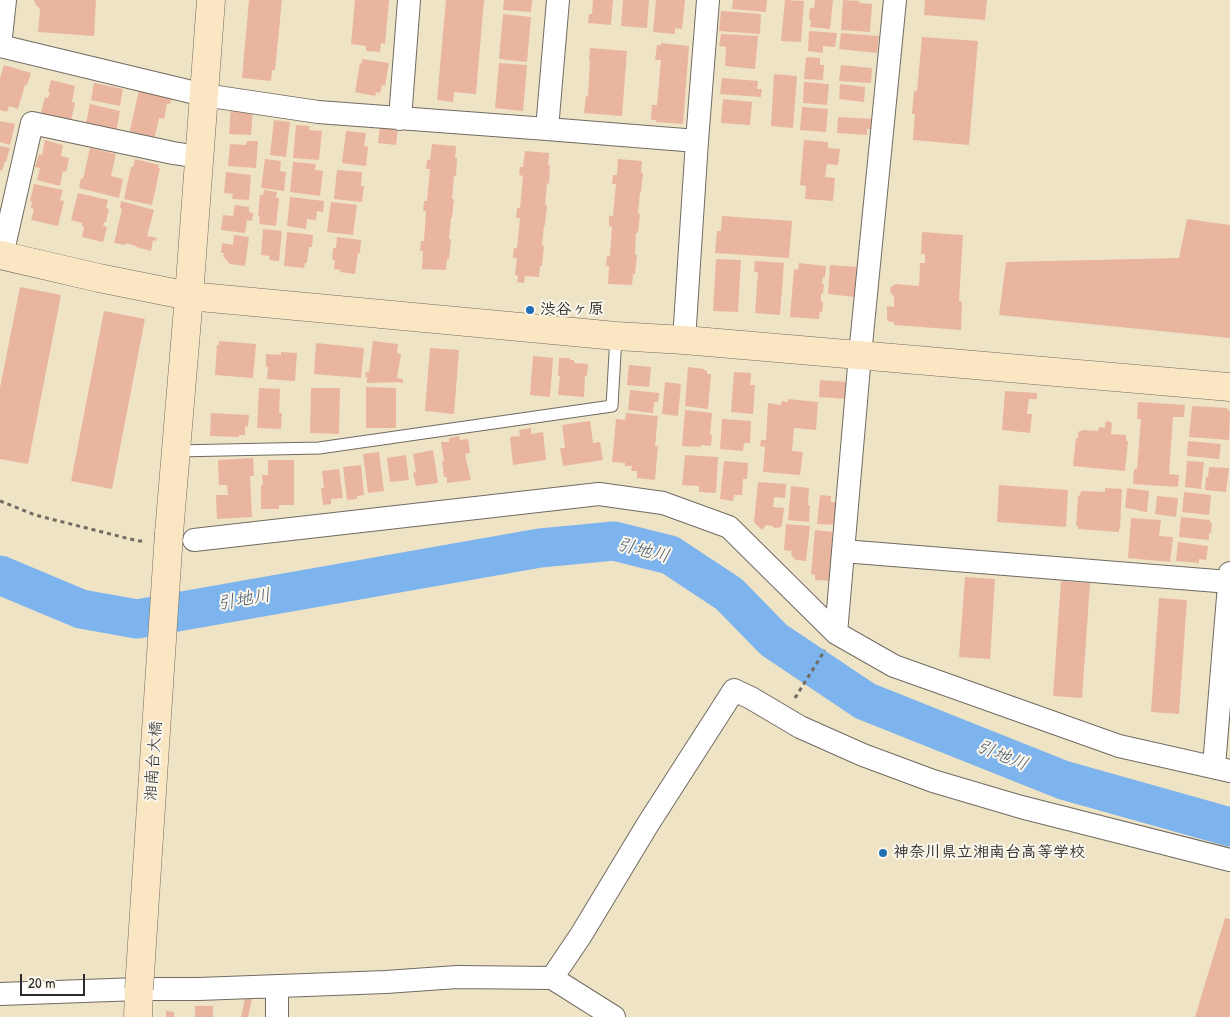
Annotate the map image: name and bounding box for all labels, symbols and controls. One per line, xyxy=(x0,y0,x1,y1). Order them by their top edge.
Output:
place label: 渋谷ヶ原 xyxy=(540,300,604,320)
marker: 渋谷ヶ原 xyxy=(524,304,536,316)
water label: 引地川 xyxy=(614,534,672,568)
water label: 引地川 xyxy=(216,585,272,615)
street label: 湘南台大橋 xyxy=(142,720,166,802)
water label: 引地川 xyxy=(973,736,1031,776)
place label: 神奈川県立湘南台高等学校 xyxy=(893,843,1085,863)
marker: 神奈川県立湘南台高等学校 xyxy=(877,847,889,859)
scale bar xyxy=(22,964,88,996)
text: 20 m xyxy=(28,972,55,993)

